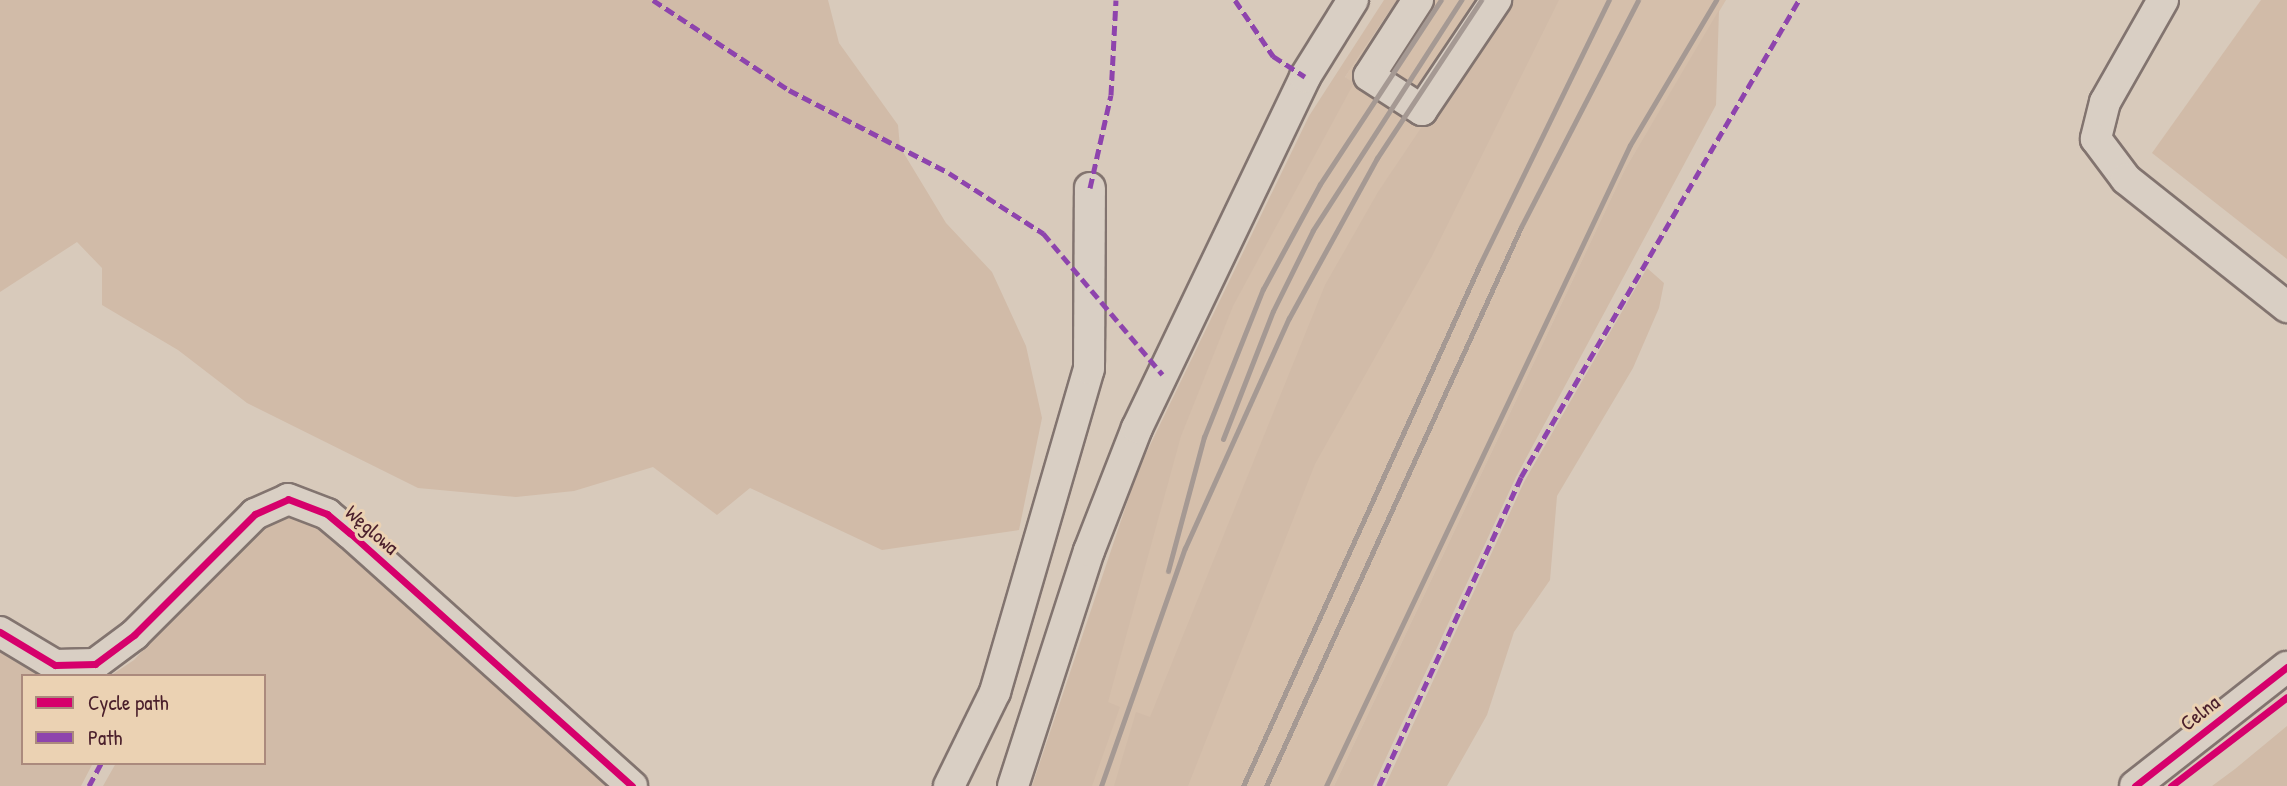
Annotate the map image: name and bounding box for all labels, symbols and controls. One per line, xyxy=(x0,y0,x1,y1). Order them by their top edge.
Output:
street label: Węglowa xyxy=(340,500,404,560)
legend xyxy=(21,674,266,765)
text: Cycle path xyxy=(88,688,169,717)
street label: Celna xyxy=(2175,690,2225,736)
text: Path xyxy=(88,723,122,752)

